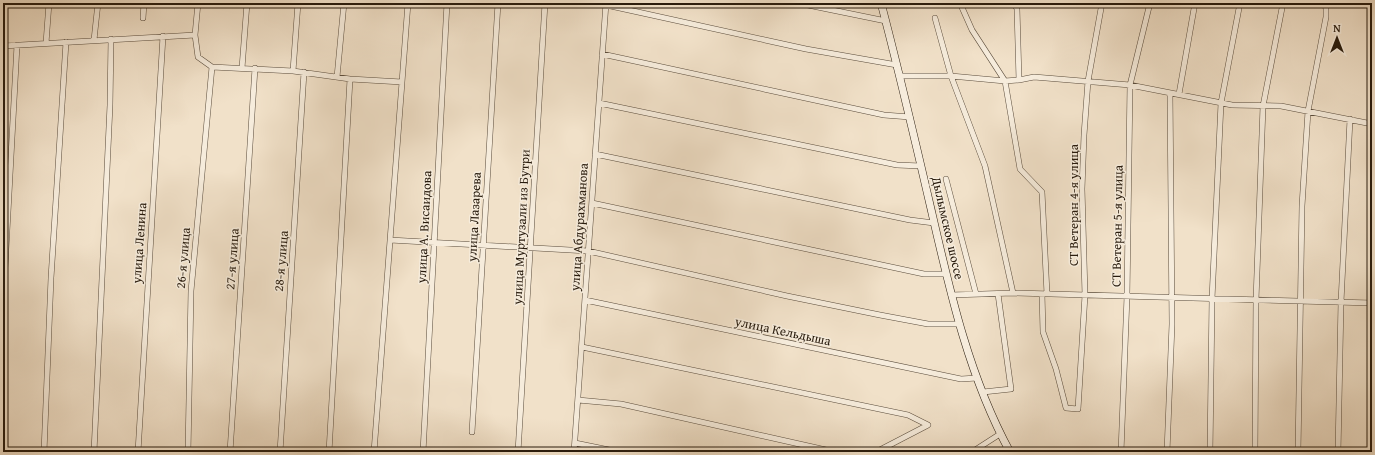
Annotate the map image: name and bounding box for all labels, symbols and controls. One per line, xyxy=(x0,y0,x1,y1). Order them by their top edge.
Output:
north arrow xyxy=(1317,18,1357,58)
text: N xyxy=(1333,20,1341,36)
street label: СТ Ветеран 4-я улица xyxy=(1064,143,1083,266)
street label: улица Муртузали из Бутри xyxy=(507,149,535,306)
street label: улица Абдурахманова xyxy=(565,162,593,293)
street label: СТ Ветеран 5-я улица xyxy=(1106,164,1128,287)
street label: улица А. Висаидова xyxy=(412,169,436,285)
street label: улица Лазарева xyxy=(462,171,486,263)
street label: Дылымское шоссе xyxy=(927,174,969,281)
street label: улица Ленина xyxy=(127,201,151,285)
street label: 26-я улица xyxy=(171,226,195,289)
street label: 27-я улица xyxy=(220,227,244,290)
street label: 28-я улица xyxy=(269,229,293,292)
street label: улица Кельдыша xyxy=(732,311,833,351)

